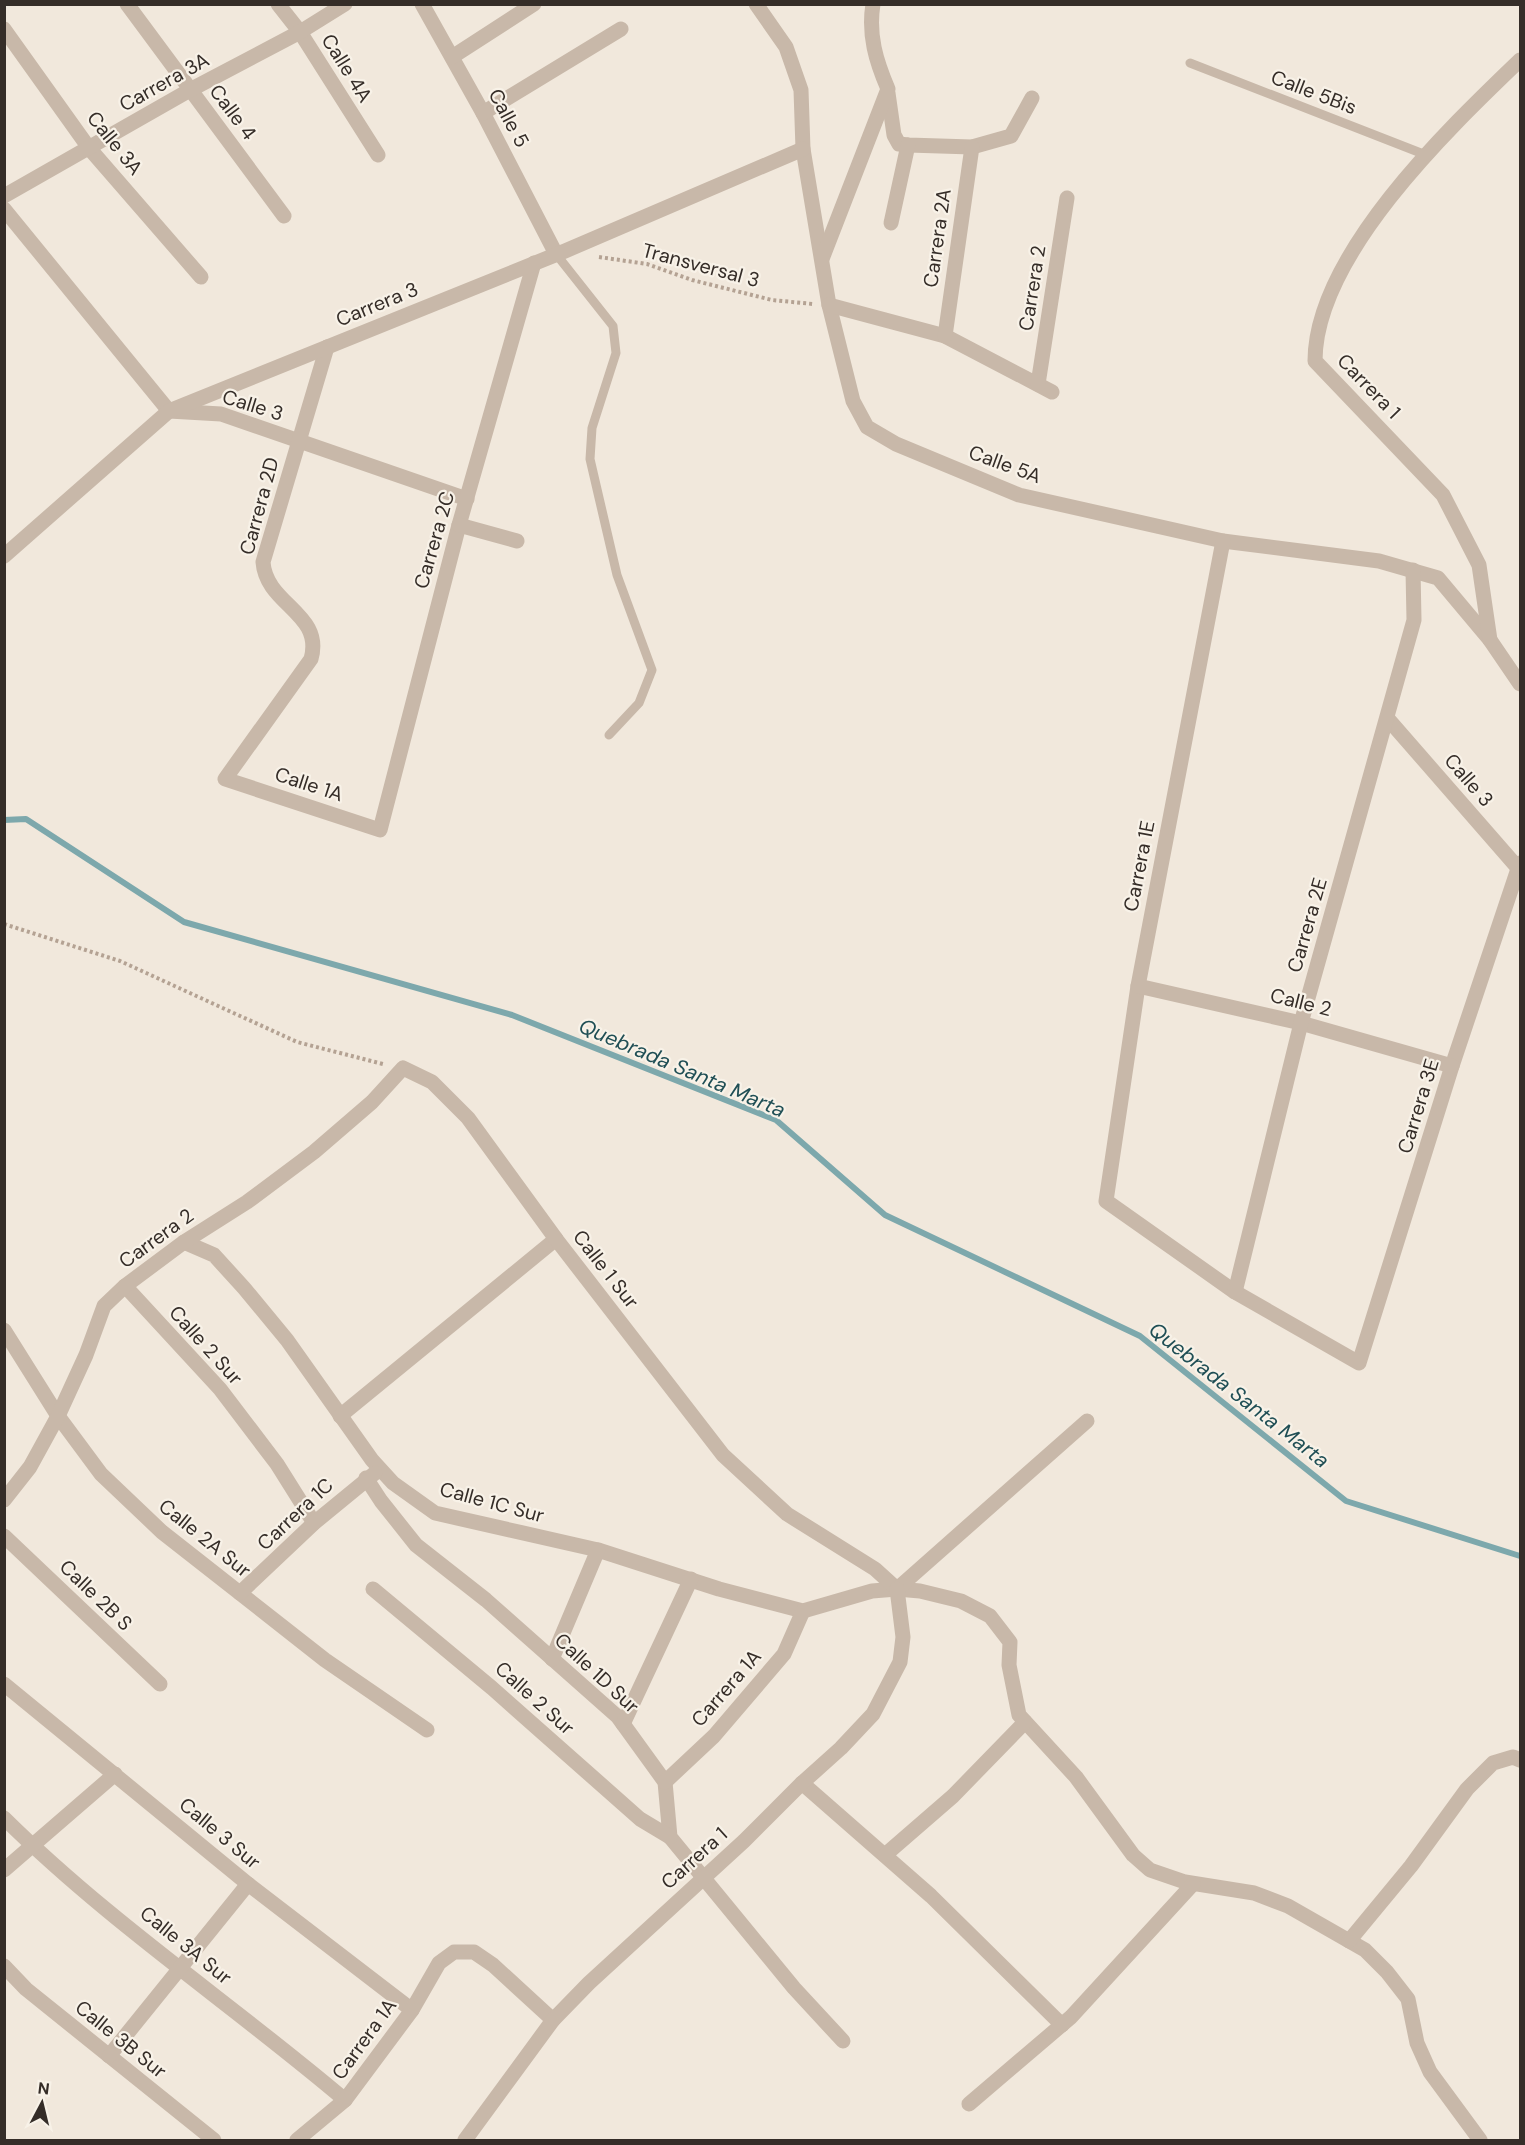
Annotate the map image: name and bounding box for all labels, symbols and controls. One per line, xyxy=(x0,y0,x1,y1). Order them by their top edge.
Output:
street label: Calle 4A xyxy=(316,29,378,107)
street label: Carrera 3A xyxy=(114,47,214,117)
street label: Calle 5Bis xyxy=(1267,64,1361,120)
street label: Calle 4 xyxy=(204,79,262,145)
street label: Calle 5 xyxy=(483,84,535,152)
street label: Calle 3A xyxy=(81,106,149,180)
street label: Carrera 2A xyxy=(917,187,957,289)
street label: Transversal 3 xyxy=(639,237,763,293)
street label: Carrera 2 xyxy=(1012,243,1052,333)
street label: Carrera 3 xyxy=(332,276,422,332)
street label: Carrera 1 xyxy=(1332,348,1406,424)
street label: Calle 3 xyxy=(219,383,287,427)
street label: Calle 5A xyxy=(965,439,1045,489)
street label: Carrera 2D xyxy=(234,454,284,558)
street label: Carrera 2C xyxy=(408,488,460,592)
street label: Calle 3 xyxy=(1439,748,1499,812)
street label: Calle 1A xyxy=(272,761,346,807)
street label: Carrera 1E xyxy=(1117,818,1161,914)
street label: Carrera 2E xyxy=(1281,875,1333,975)
street label: Calle 2 xyxy=(1268,982,1334,1022)
water label: Quebrada Santa Marta xyxy=(574,1012,790,1124)
street label: Carrera 3E xyxy=(1391,1055,1445,1157)
street label: Carrera 2 xyxy=(114,1202,198,1274)
street label: Calle 1 Sur xyxy=(567,1224,645,1314)
street label: Calle 2 Sur xyxy=(164,1300,248,1390)
water label: Quebrada Santa Marta xyxy=(1143,1316,1335,1474)
street label: Carrera 1C xyxy=(251,1472,339,1556)
street label: Calle 1C Sur xyxy=(437,1476,547,1528)
street label: Calle 2A Sur xyxy=(154,1493,256,1583)
street label: Calle 2B S xyxy=(54,1554,138,1636)
street label: Calle 1D Sur xyxy=(549,1627,645,1719)
street label: Carrera 1A xyxy=(685,1644,767,1732)
street label: Calle 2 Sur xyxy=(490,1656,580,1740)
street label: Calle 3 Sur xyxy=(174,1791,266,1875)
street label: Carrera 1 xyxy=(655,1821,733,1895)
street label: Calle 3A Sur xyxy=(135,1900,237,1990)
street label: Carrera 1A xyxy=(326,1993,402,2085)
street label: Calle 3B Sur xyxy=(70,1994,172,2084)
north arrow xyxy=(12,2073,72,2133)
text: N xyxy=(37,2077,51,2100)

